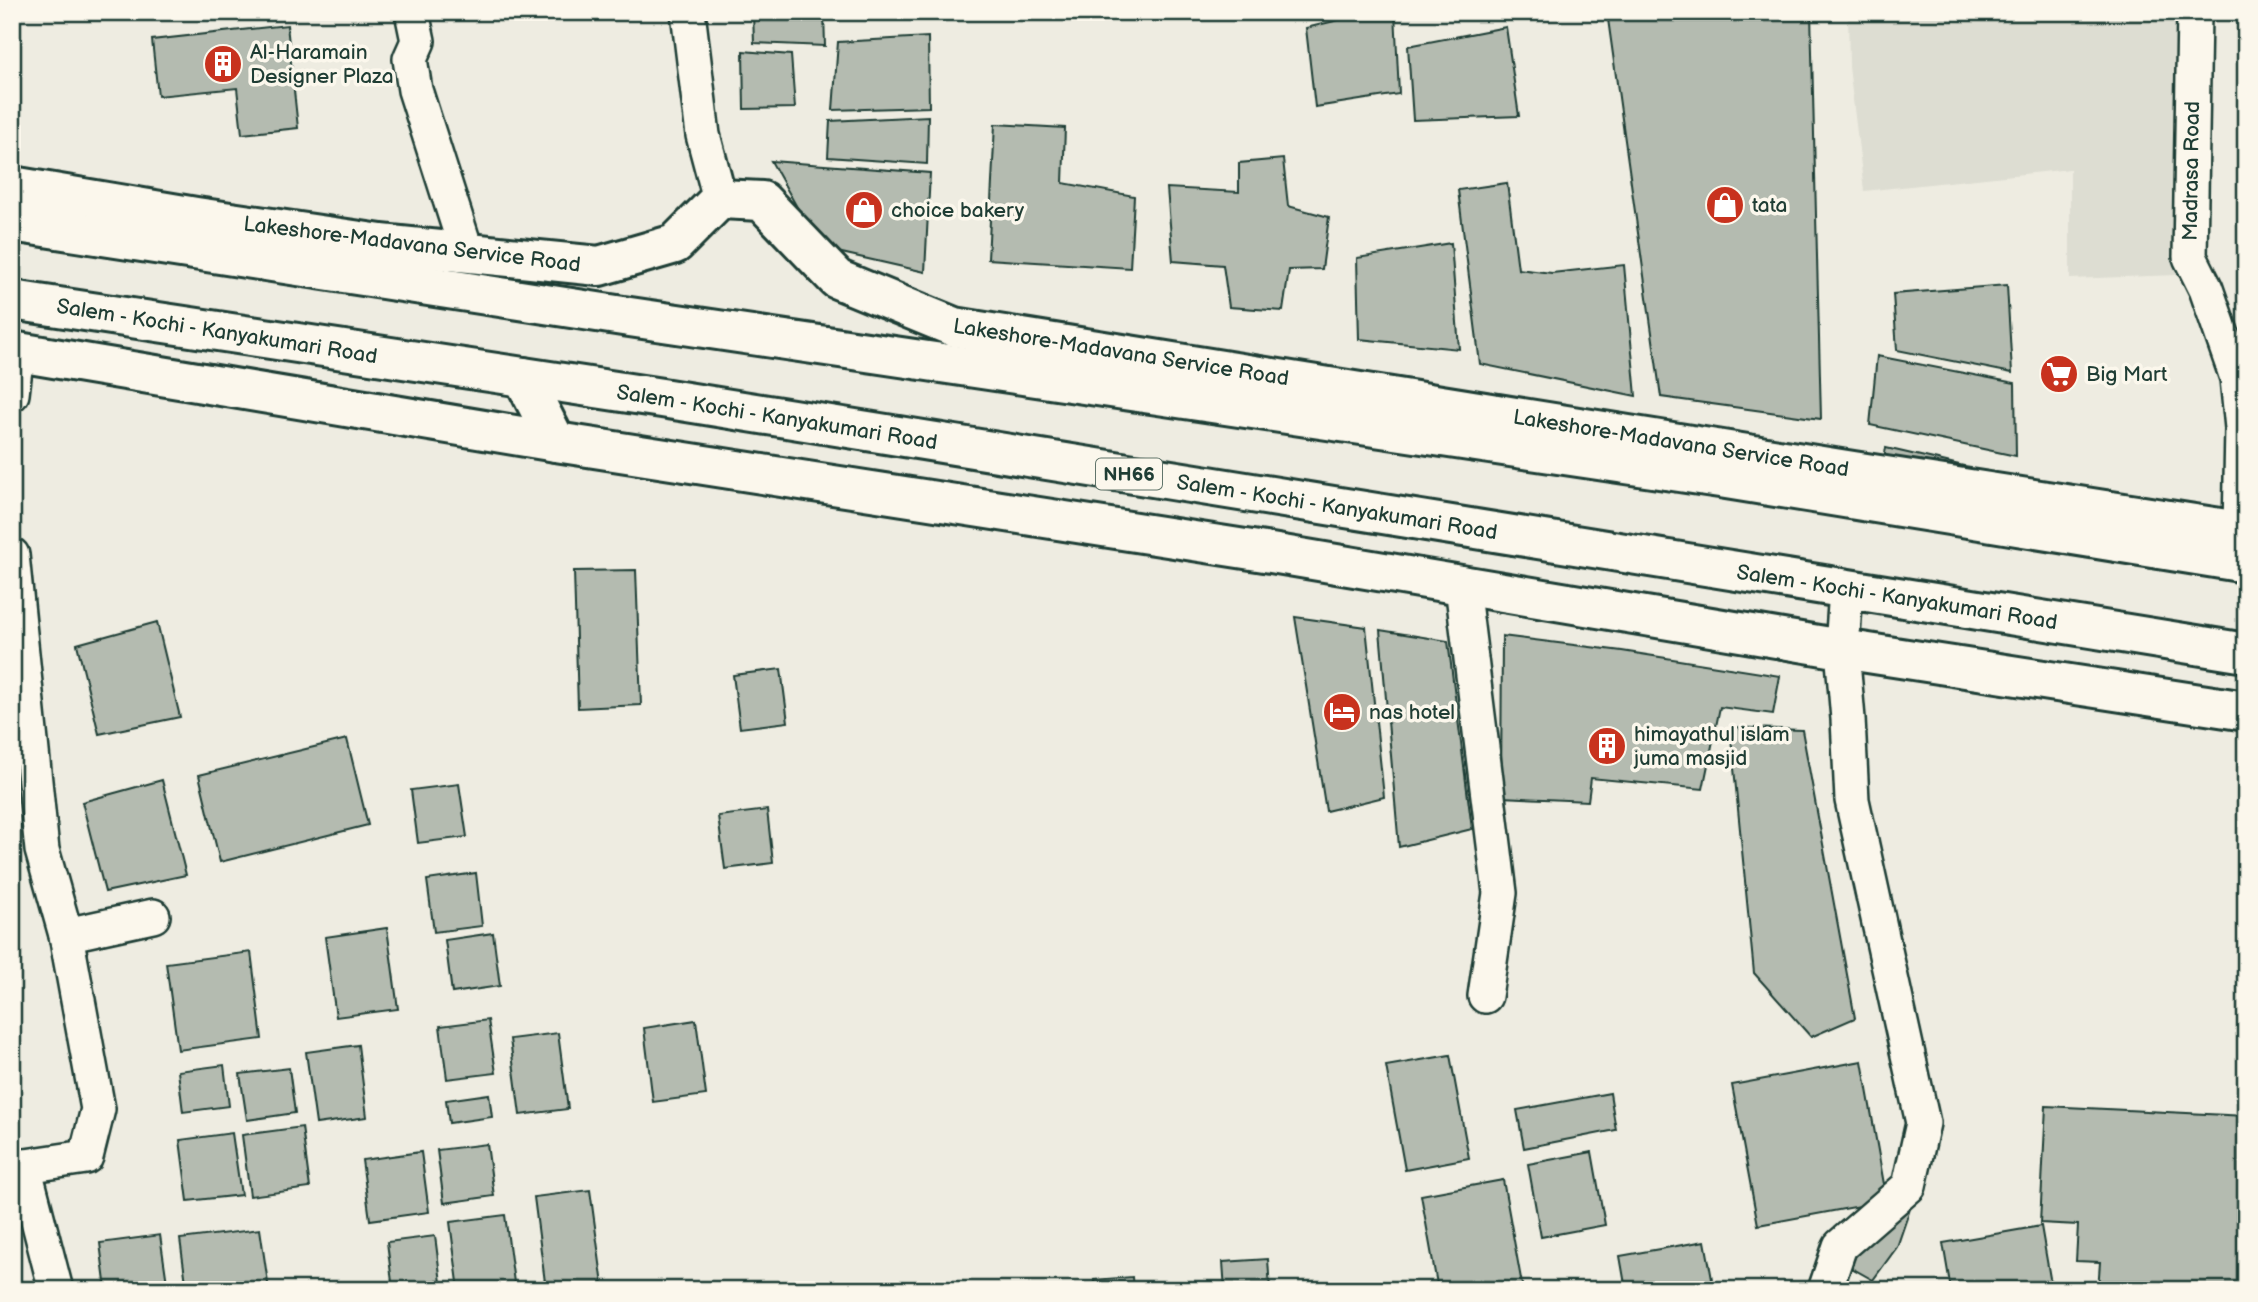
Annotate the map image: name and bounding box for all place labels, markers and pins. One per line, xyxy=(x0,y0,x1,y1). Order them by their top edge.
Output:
place label: Al-Haramain Designer Plaza xyxy=(250,40,394,89)
building icon: Al-Haramain Designer Plaza xyxy=(202,43,244,85)
shop icon: tata xyxy=(1704,184,1746,226)
shop icon: choice bakery xyxy=(843,189,885,231)
place label: tata xyxy=(1752,193,1787,218)
place label: choice bakery xyxy=(891,198,1025,223)
supermarket icon: Big Mart xyxy=(2038,353,2080,395)
place label: Big Mart xyxy=(2086,362,2168,387)
hotel icon: nas hotel xyxy=(1321,691,1363,733)
place label: nas hotel xyxy=(1369,700,1455,725)
place label: himayathul islam juma masjid xyxy=(1633,722,1790,771)
building icon: himayathul islam juma masjid xyxy=(1586,725,1628,767)

